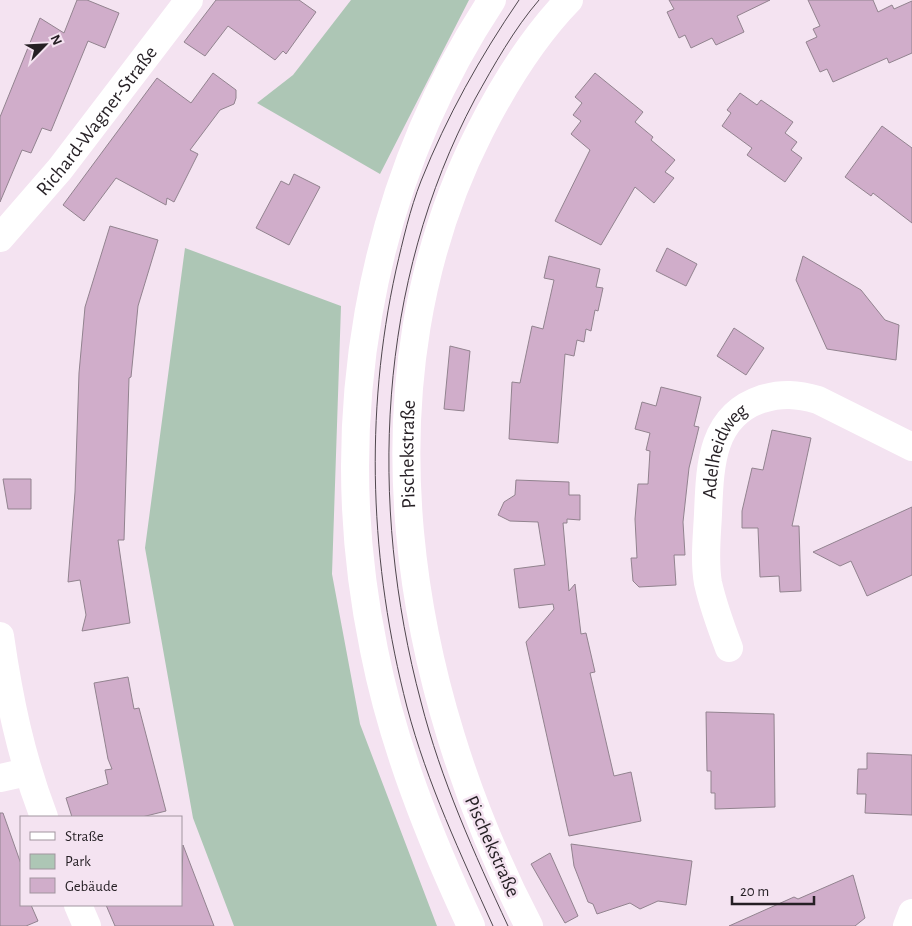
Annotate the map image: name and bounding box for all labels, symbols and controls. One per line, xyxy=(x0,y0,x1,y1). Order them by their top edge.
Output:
north arrow xyxy=(20,20,70,70)
text: N xyxy=(48,33,64,47)
street label: Richard-Wagner-Straße xyxy=(33,43,161,200)
street label: Pischekstraße xyxy=(397,399,419,509)
street label: Adelheidweg xyxy=(700,400,751,499)
street label: Pischekstraße xyxy=(461,793,523,900)
legend xyxy=(20,816,182,906)
text: Straße xyxy=(65,829,104,844)
text: Park xyxy=(65,854,91,869)
scale bar xyxy=(732,874,814,906)
text: Gebäude xyxy=(65,879,118,894)
text: 20 m xyxy=(740,884,769,899)

